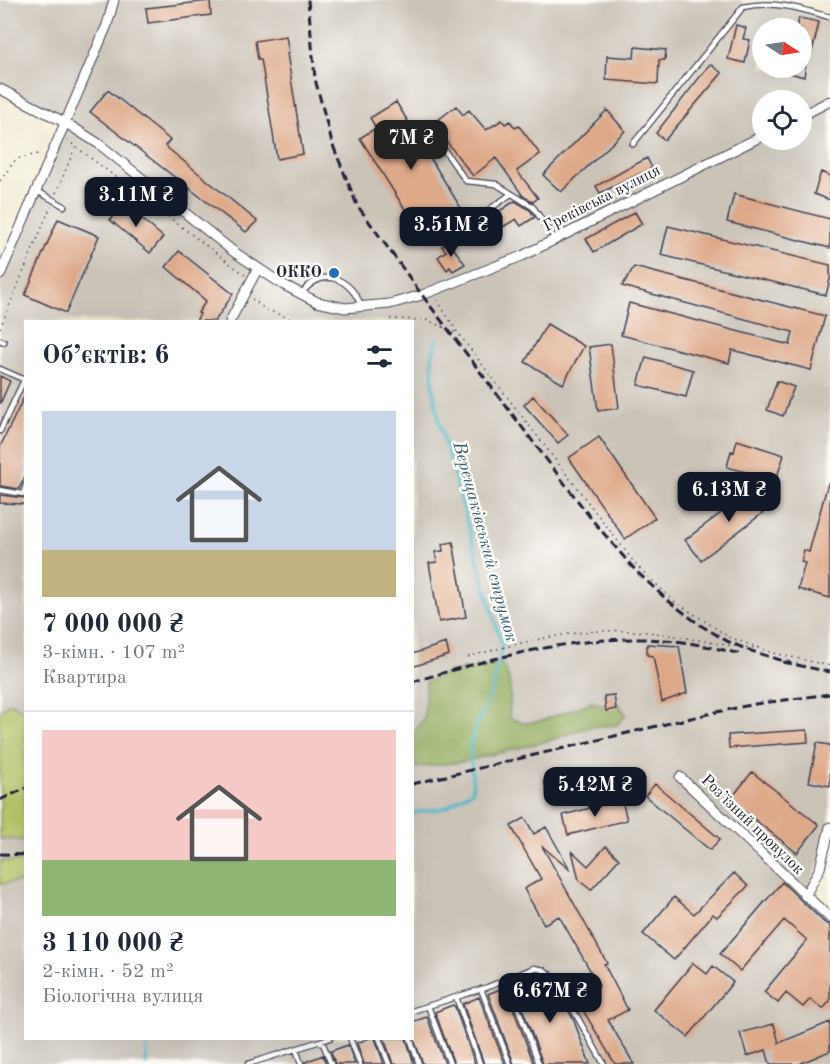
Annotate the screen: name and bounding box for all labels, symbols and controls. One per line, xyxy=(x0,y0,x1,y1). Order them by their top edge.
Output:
north arrow xyxy=(752,18,812,78)
map controls xyxy=(752,18,812,150)
button: locate xyxy=(752,90,812,150)
pin: 7M ₴ xyxy=(375,120,447,171)
text: 7M ₴ xyxy=(388,129,434,149)
street label: Греківська вулиця xyxy=(541,163,663,235)
pin: 3.11M ₴ xyxy=(81,177,191,228)
text: 3.11M ₴ xyxy=(99,186,173,206)
pin: 3.51M ₴ xyxy=(396,207,506,258)
text: 3.51M ₴ xyxy=(414,216,488,236)
place label: ОККО xyxy=(276,265,322,281)
marker: ОККО xyxy=(327,266,341,280)
icon: filters xyxy=(363,340,396,373)
text: Об’єктів: 6 xyxy=(42,343,169,369)
water label: Верещаківський струмок xyxy=(449,439,521,645)
icon: home xyxy=(165,450,273,558)
pin: 6.13M ₴ xyxy=(674,472,784,523)
text: 6.13M ₴ xyxy=(692,481,766,501)
text: 7 000 000 ₴ xyxy=(42,612,184,638)
text: 3-кімн. · 107 m² xyxy=(42,643,185,663)
text: Квартира xyxy=(42,668,127,688)
pin: 5.42M ₴ xyxy=(540,767,650,818)
icon: home xyxy=(165,769,273,877)
street label: Роз’їзний провулок xyxy=(698,772,806,878)
text: 5.42M ₴ xyxy=(558,776,632,796)
text: 3 110 000 ₴ xyxy=(42,931,184,957)
text: 2-кімн. · 52 m² xyxy=(42,962,174,982)
pin: 6.67M ₴ xyxy=(495,973,605,1024)
text: 6.67M ₴ xyxy=(513,982,587,1002)
text: Біологічна вулиця xyxy=(42,987,203,1007)

